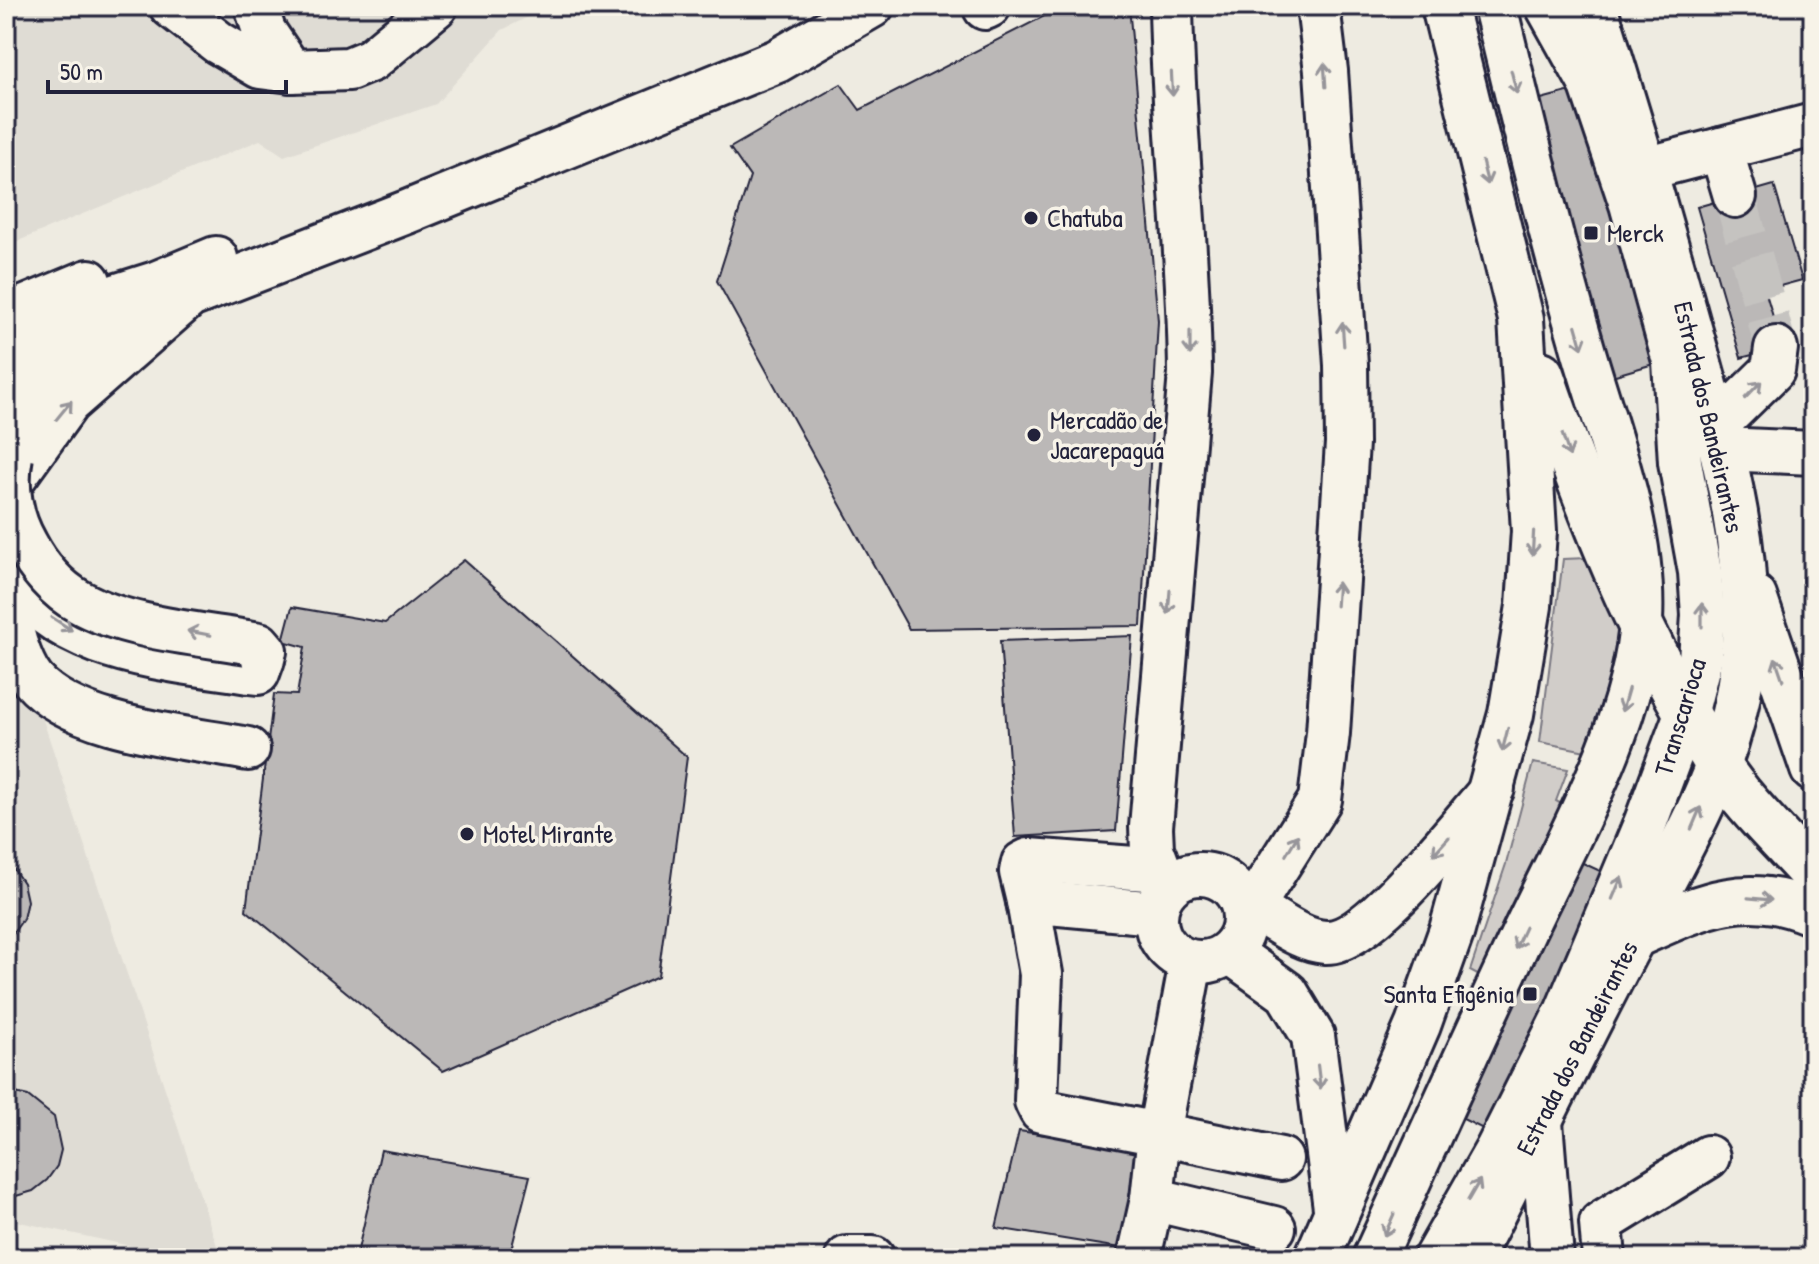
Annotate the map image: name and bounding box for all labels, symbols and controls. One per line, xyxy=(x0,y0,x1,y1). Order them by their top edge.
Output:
scale bar xyxy=(48,44,286,94)
text: 50 m xyxy=(60,55,103,87)
one-way arrow xyxy=(1318,62,1333,89)
one-way arrow xyxy=(1507,68,1522,94)
one-way arrow xyxy=(1165,70,1180,97)
one-way arrow xyxy=(1479,160,1494,185)
place label: Chatuba xyxy=(1047,200,1123,235)
marker: Chatuba xyxy=(1022,209,1040,227)
place label: Merck xyxy=(1607,215,1664,250)
marker: Merck xyxy=(1582,224,1600,242)
street label: Estrada dos Bandeirantes xyxy=(1666,298,1753,536)
one-way arrow xyxy=(1335,321,1350,348)
one-way arrow xyxy=(1573,324,1588,350)
one-way arrow xyxy=(1182,329,1197,356)
one-way arrow xyxy=(1743,381,1762,400)
one-way arrow xyxy=(55,400,73,420)
place label: Mercadão de Jacarepaguá xyxy=(1050,402,1164,467)
marker: Mercadão de Jacarepaguá xyxy=(1025,426,1043,444)
one-way arrow xyxy=(1559,433,1574,458)
one-way arrow xyxy=(1525,529,1540,555)
one-way arrow xyxy=(1330,581,1345,608)
one-way arrow xyxy=(1161,588,1176,615)
one-way arrow xyxy=(1694,602,1710,629)
one-way arrow xyxy=(50,616,72,632)
one-way arrow xyxy=(187,625,212,640)
street label: Transcarioca xyxy=(1645,654,1714,780)
one-way arrow xyxy=(1771,656,1786,681)
one-way arrow xyxy=(1617,687,1631,712)
one-way arrow xyxy=(1497,726,1512,752)
one-way arrow xyxy=(1689,806,1704,830)
place label: Motel Mirante xyxy=(483,816,614,851)
marker: Motel Mirante xyxy=(458,825,476,843)
one-way arrow xyxy=(1284,834,1300,857)
one-way arrow xyxy=(1432,835,1450,855)
one-way arrow xyxy=(1611,876,1626,901)
one-way arrow xyxy=(1746,892,1773,907)
one-way arrow xyxy=(1512,925,1527,949)
street label: Estrada dos Bandeirantes xyxy=(1507,935,1646,1161)
place label: Santa Efigênia xyxy=(1383,976,1514,1011)
marker: Santa Efigênia xyxy=(1521,985,1539,1003)
one-way arrow xyxy=(1311,1063,1326,1089)
one-way arrow xyxy=(1466,1179,1482,1202)
one-way arrow xyxy=(1381,1212,1396,1236)

